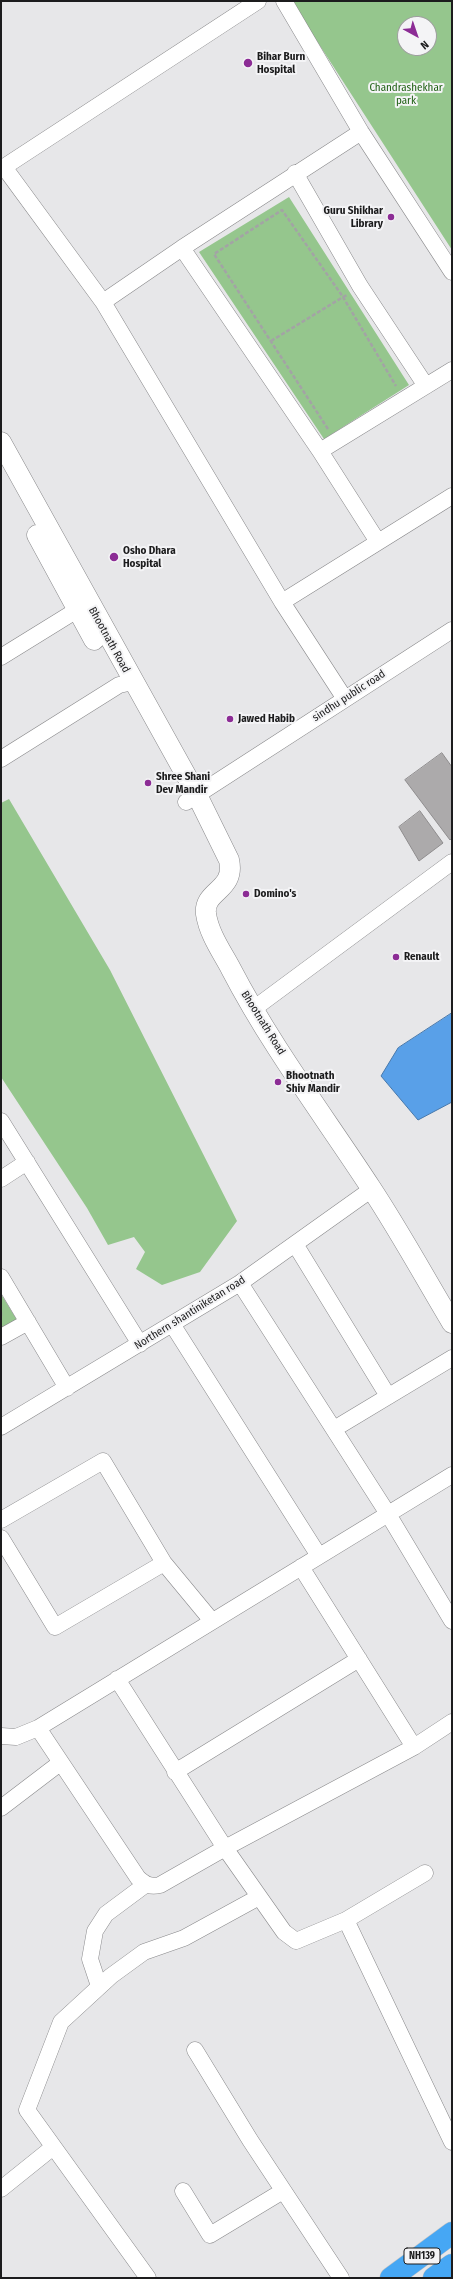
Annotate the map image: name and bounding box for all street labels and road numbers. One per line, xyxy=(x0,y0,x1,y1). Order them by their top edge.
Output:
street label: Bhootnath Road xyxy=(86,605,132,675)
street label: sindhu public road xyxy=(310,668,388,724)
street label: Bhootnath Road xyxy=(238,989,288,1057)
street label: Northern shantiniketan road xyxy=(132,1273,248,1353)
road number: NH139 xyxy=(404,2248,440,2264)

